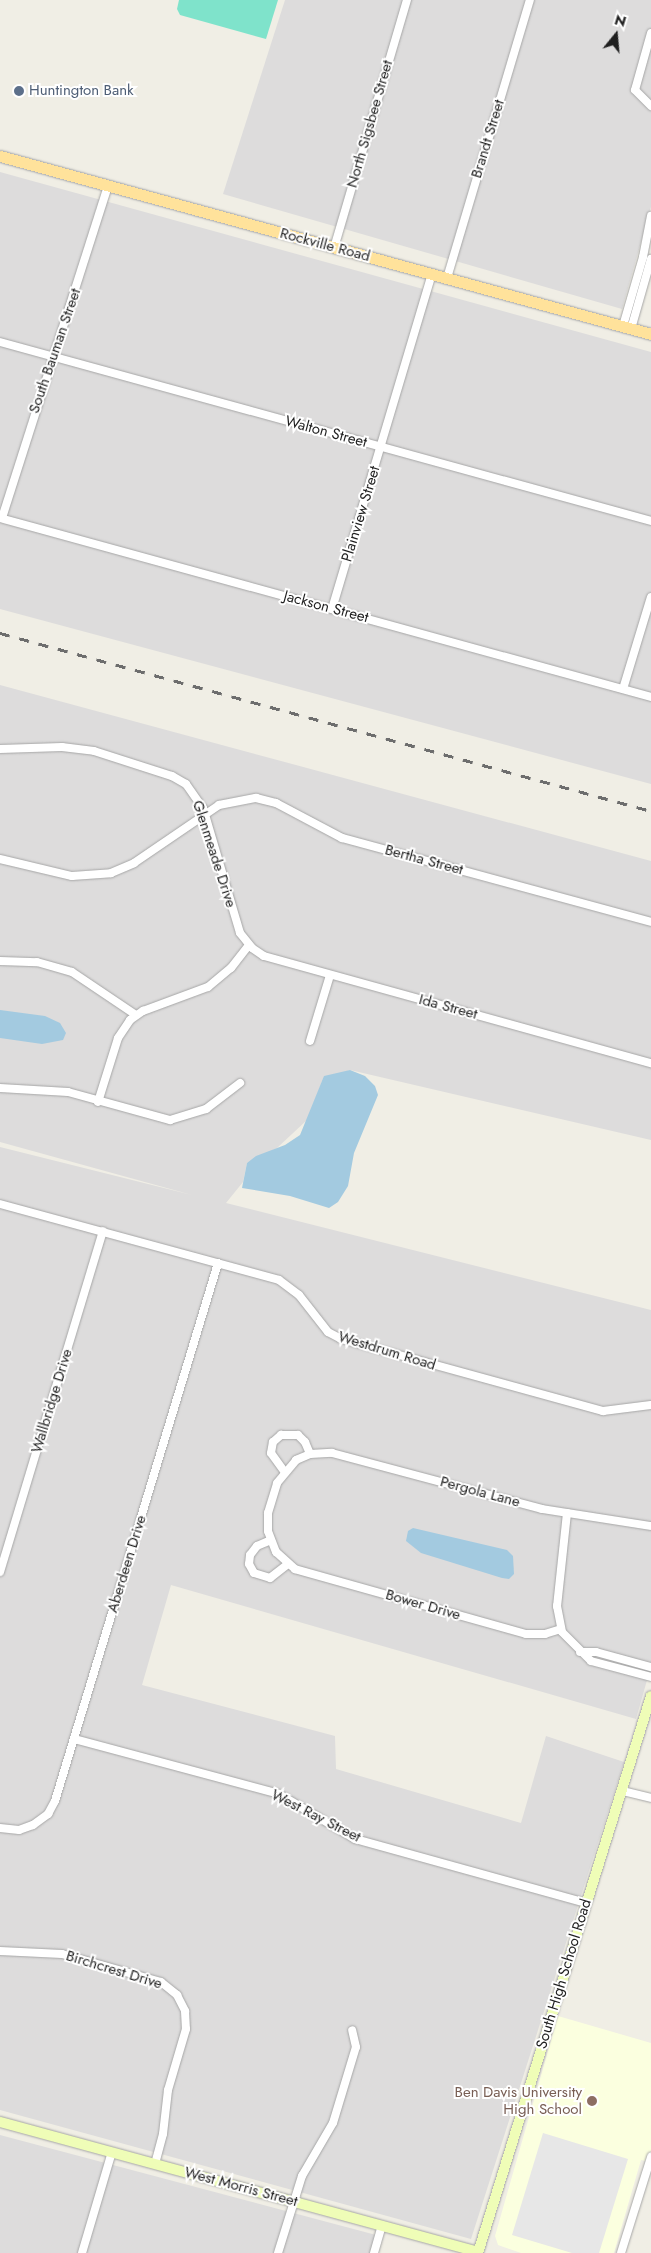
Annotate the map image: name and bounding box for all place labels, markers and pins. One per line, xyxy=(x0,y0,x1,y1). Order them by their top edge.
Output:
place label: Huntington Bank xyxy=(29,82,134,100)
marker: Huntington Bank xyxy=(13,85,25,97)
place label: Ben Davis University High School xyxy=(455,2083,582,2118)
marker: Ben Davis University High School xyxy=(586,2095,598,2107)

